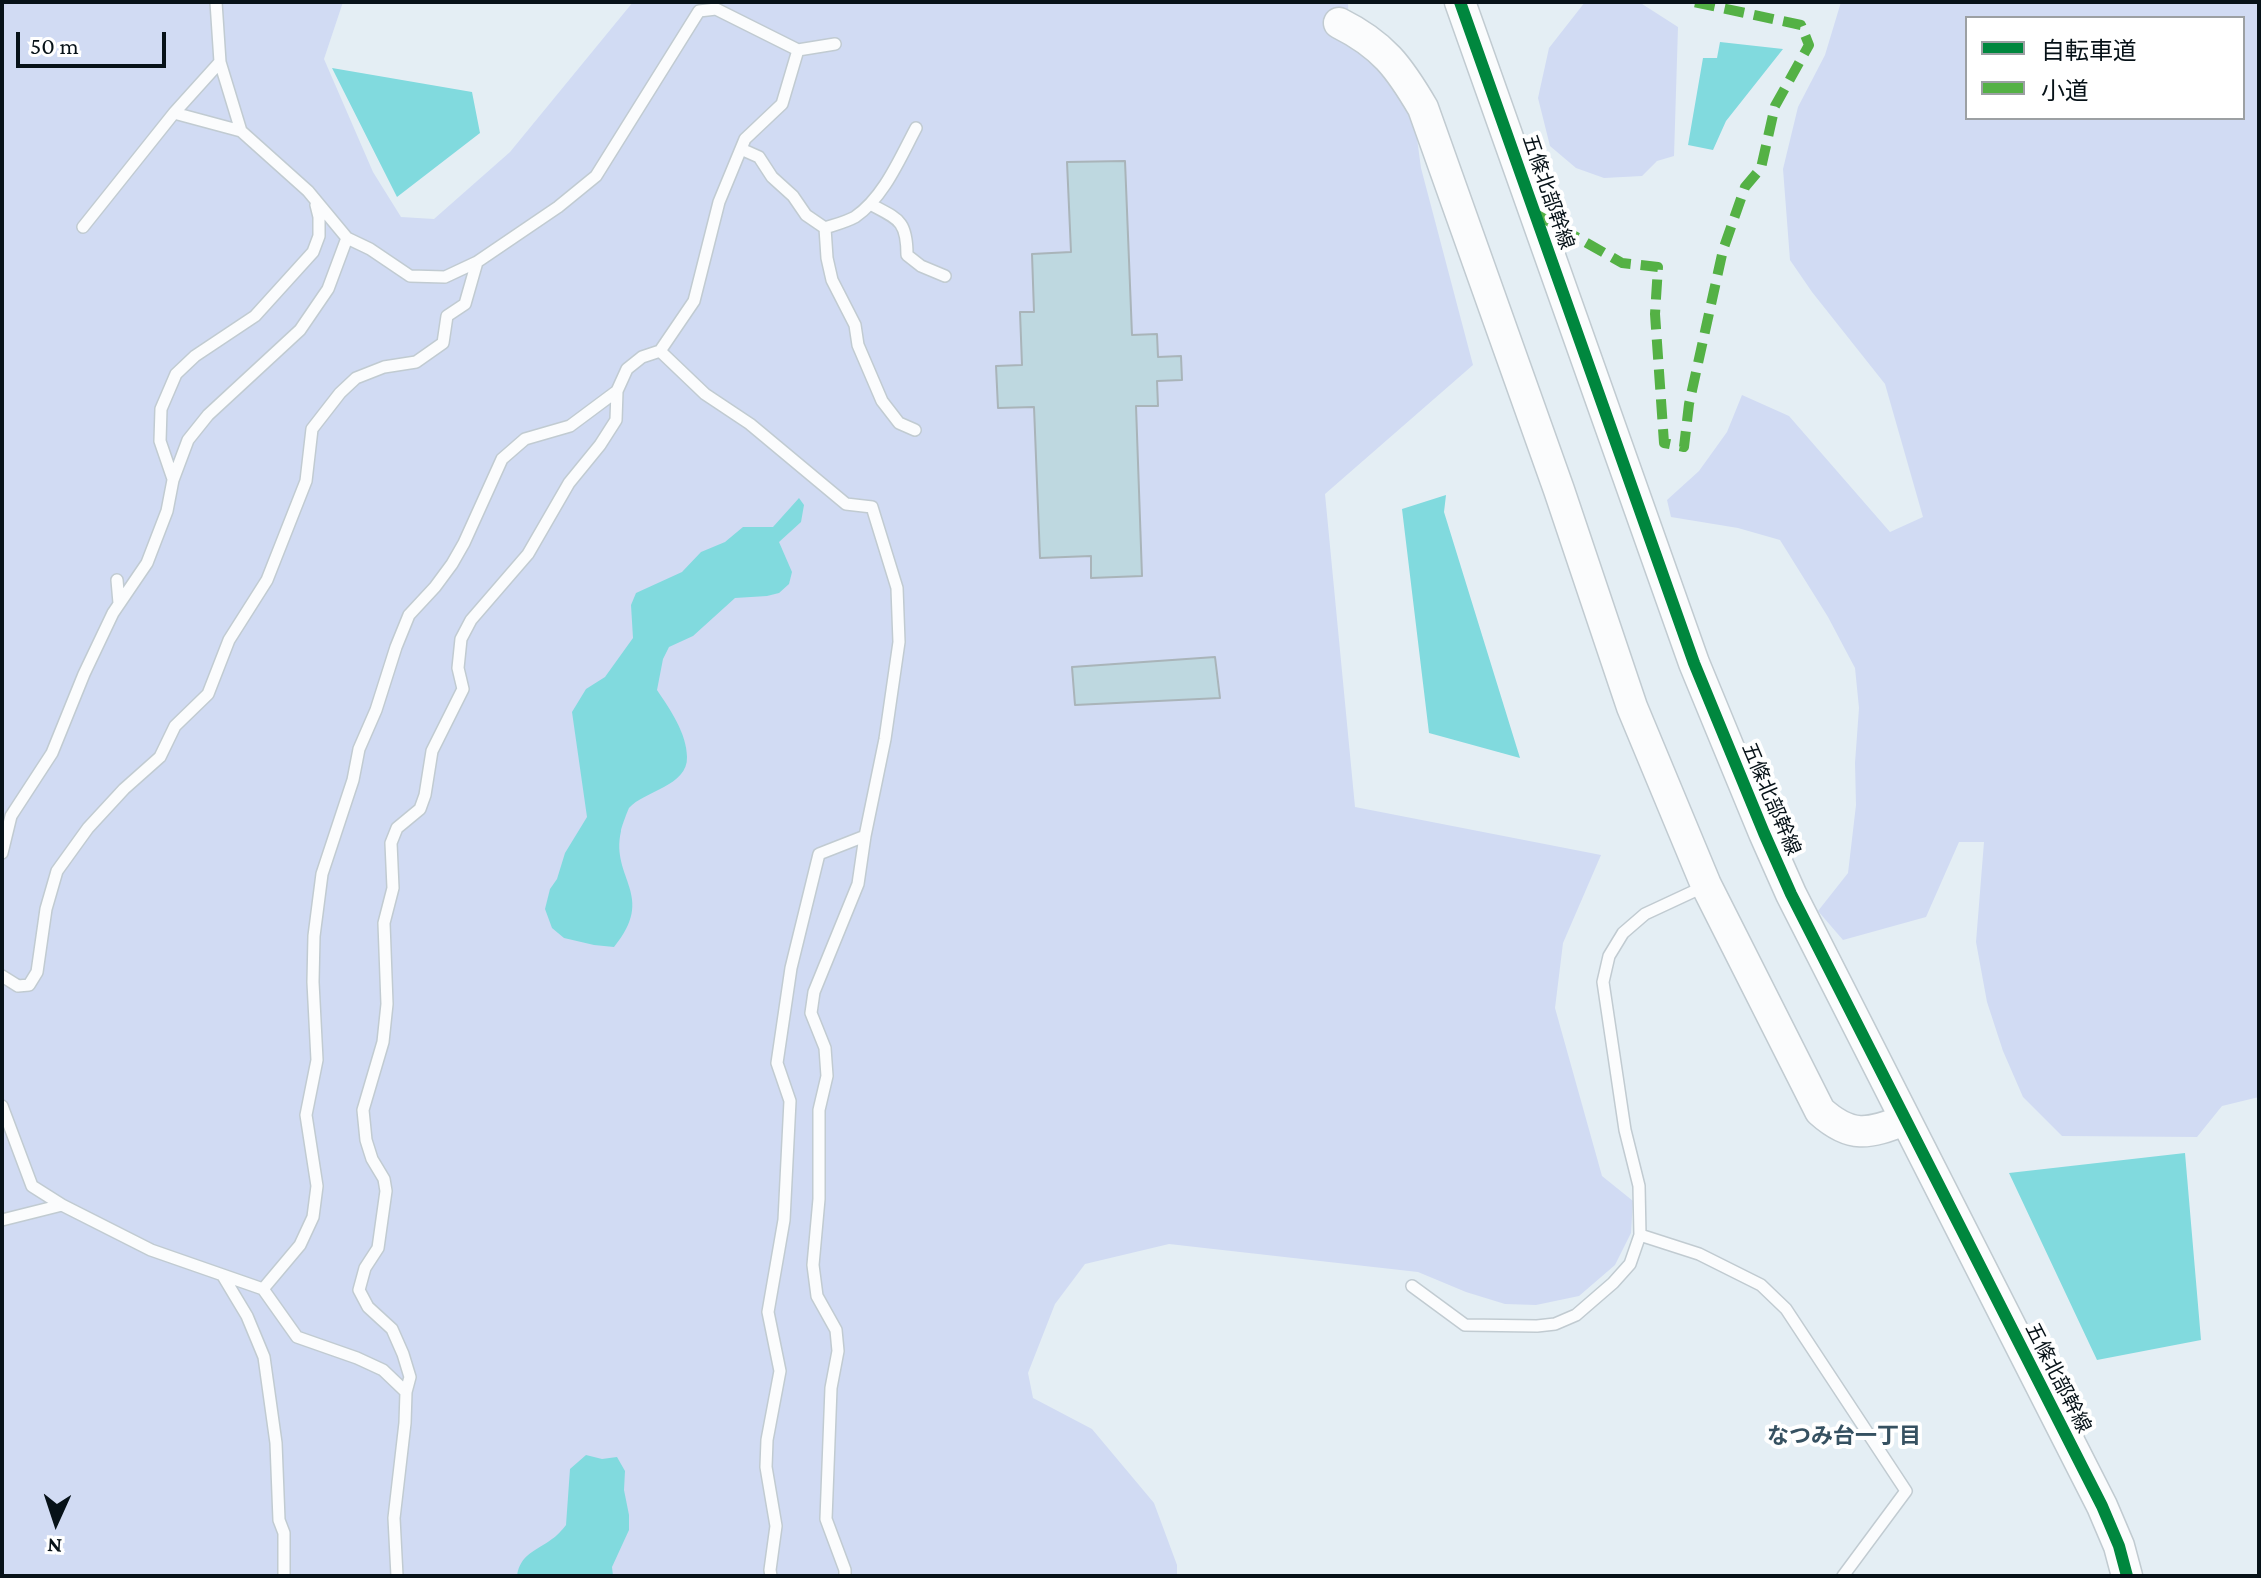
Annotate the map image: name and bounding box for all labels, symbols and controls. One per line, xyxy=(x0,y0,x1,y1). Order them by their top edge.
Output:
scale bar xyxy=(20,16,170,66)
legend xyxy=(1965,16,2245,120)
text: 50 m xyxy=(30,32,79,59)
text: 自転車道 xyxy=(2041,37,2137,64)
text: 小道 xyxy=(2041,77,2089,104)
street label: 五條北部幹線 xyxy=(1517,131,1579,253)
street label: 五條北部幹線 xyxy=(1737,739,1805,859)
street label: 五條北部幹線 xyxy=(2020,1319,2096,1437)
district label: なつみ台一丁目 xyxy=(1767,1423,1921,1449)
north arrow xyxy=(16,1482,96,1562)
text: N xyxy=(47,1534,63,1559)

